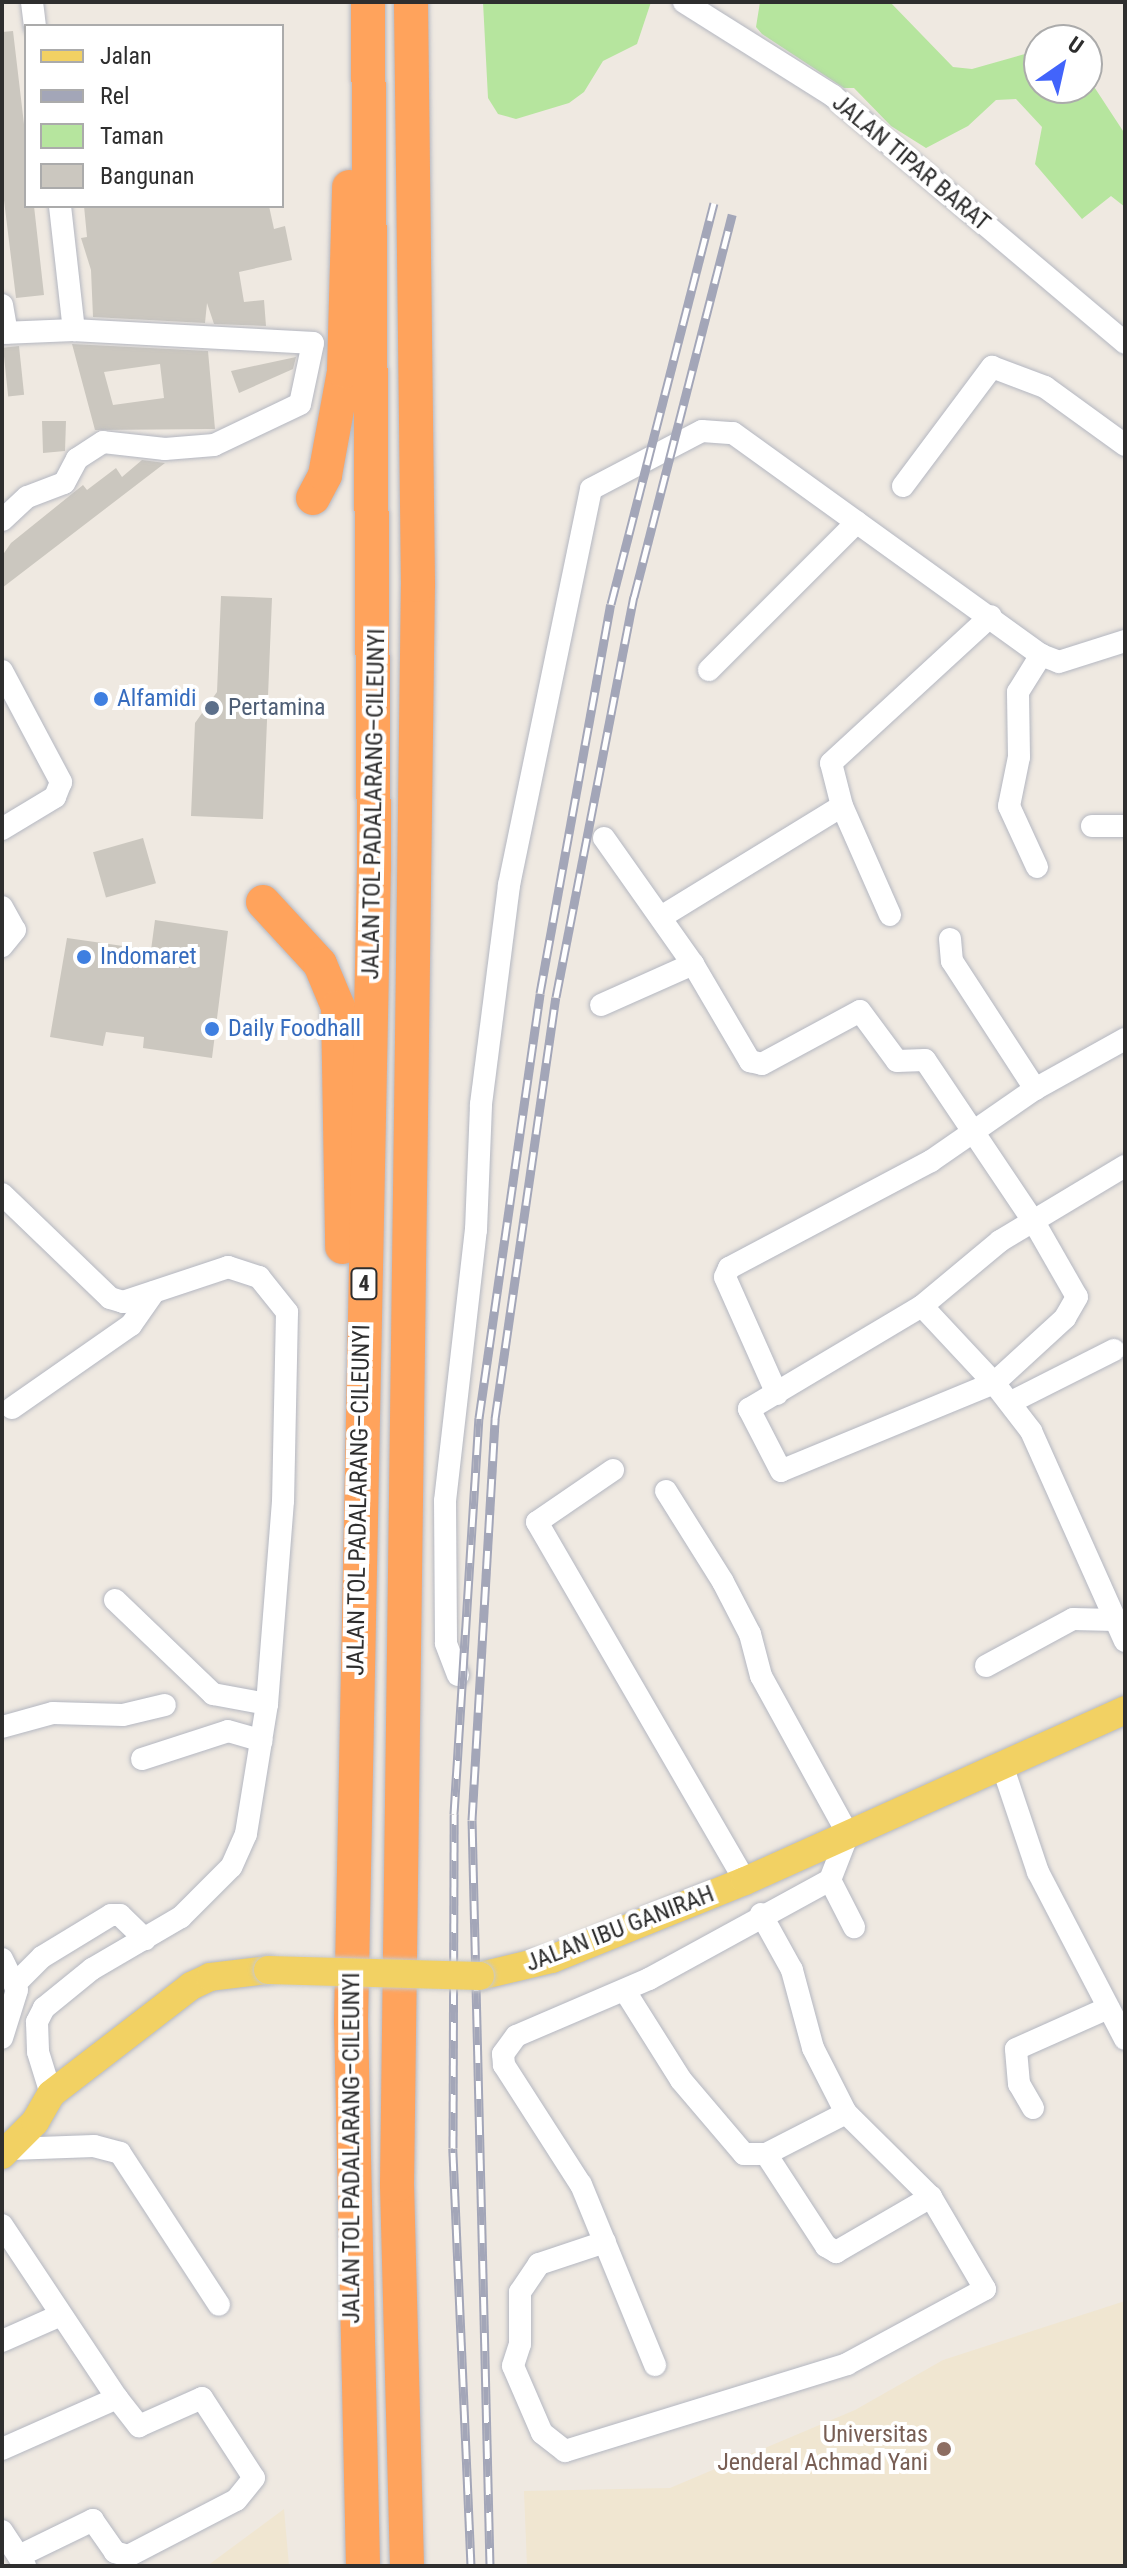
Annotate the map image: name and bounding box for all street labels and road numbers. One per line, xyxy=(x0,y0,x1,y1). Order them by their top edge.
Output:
street label: JALAN TIPAR BARAT xyxy=(826,88,996,238)
street label: JALAN TOL PADALARANG–CILEUNYI xyxy=(357,628,391,980)
road number: 4 xyxy=(350,1266,378,1302)
street label: JALAN TOL PADALARANG–CILEUNYI xyxy=(342,1324,376,1676)
street label: JALAN IBU GANIRAH xyxy=(522,1880,718,1978)
street label: JALAN TOL PADALARANG–CILEUNYI xyxy=(338,1972,366,2324)

